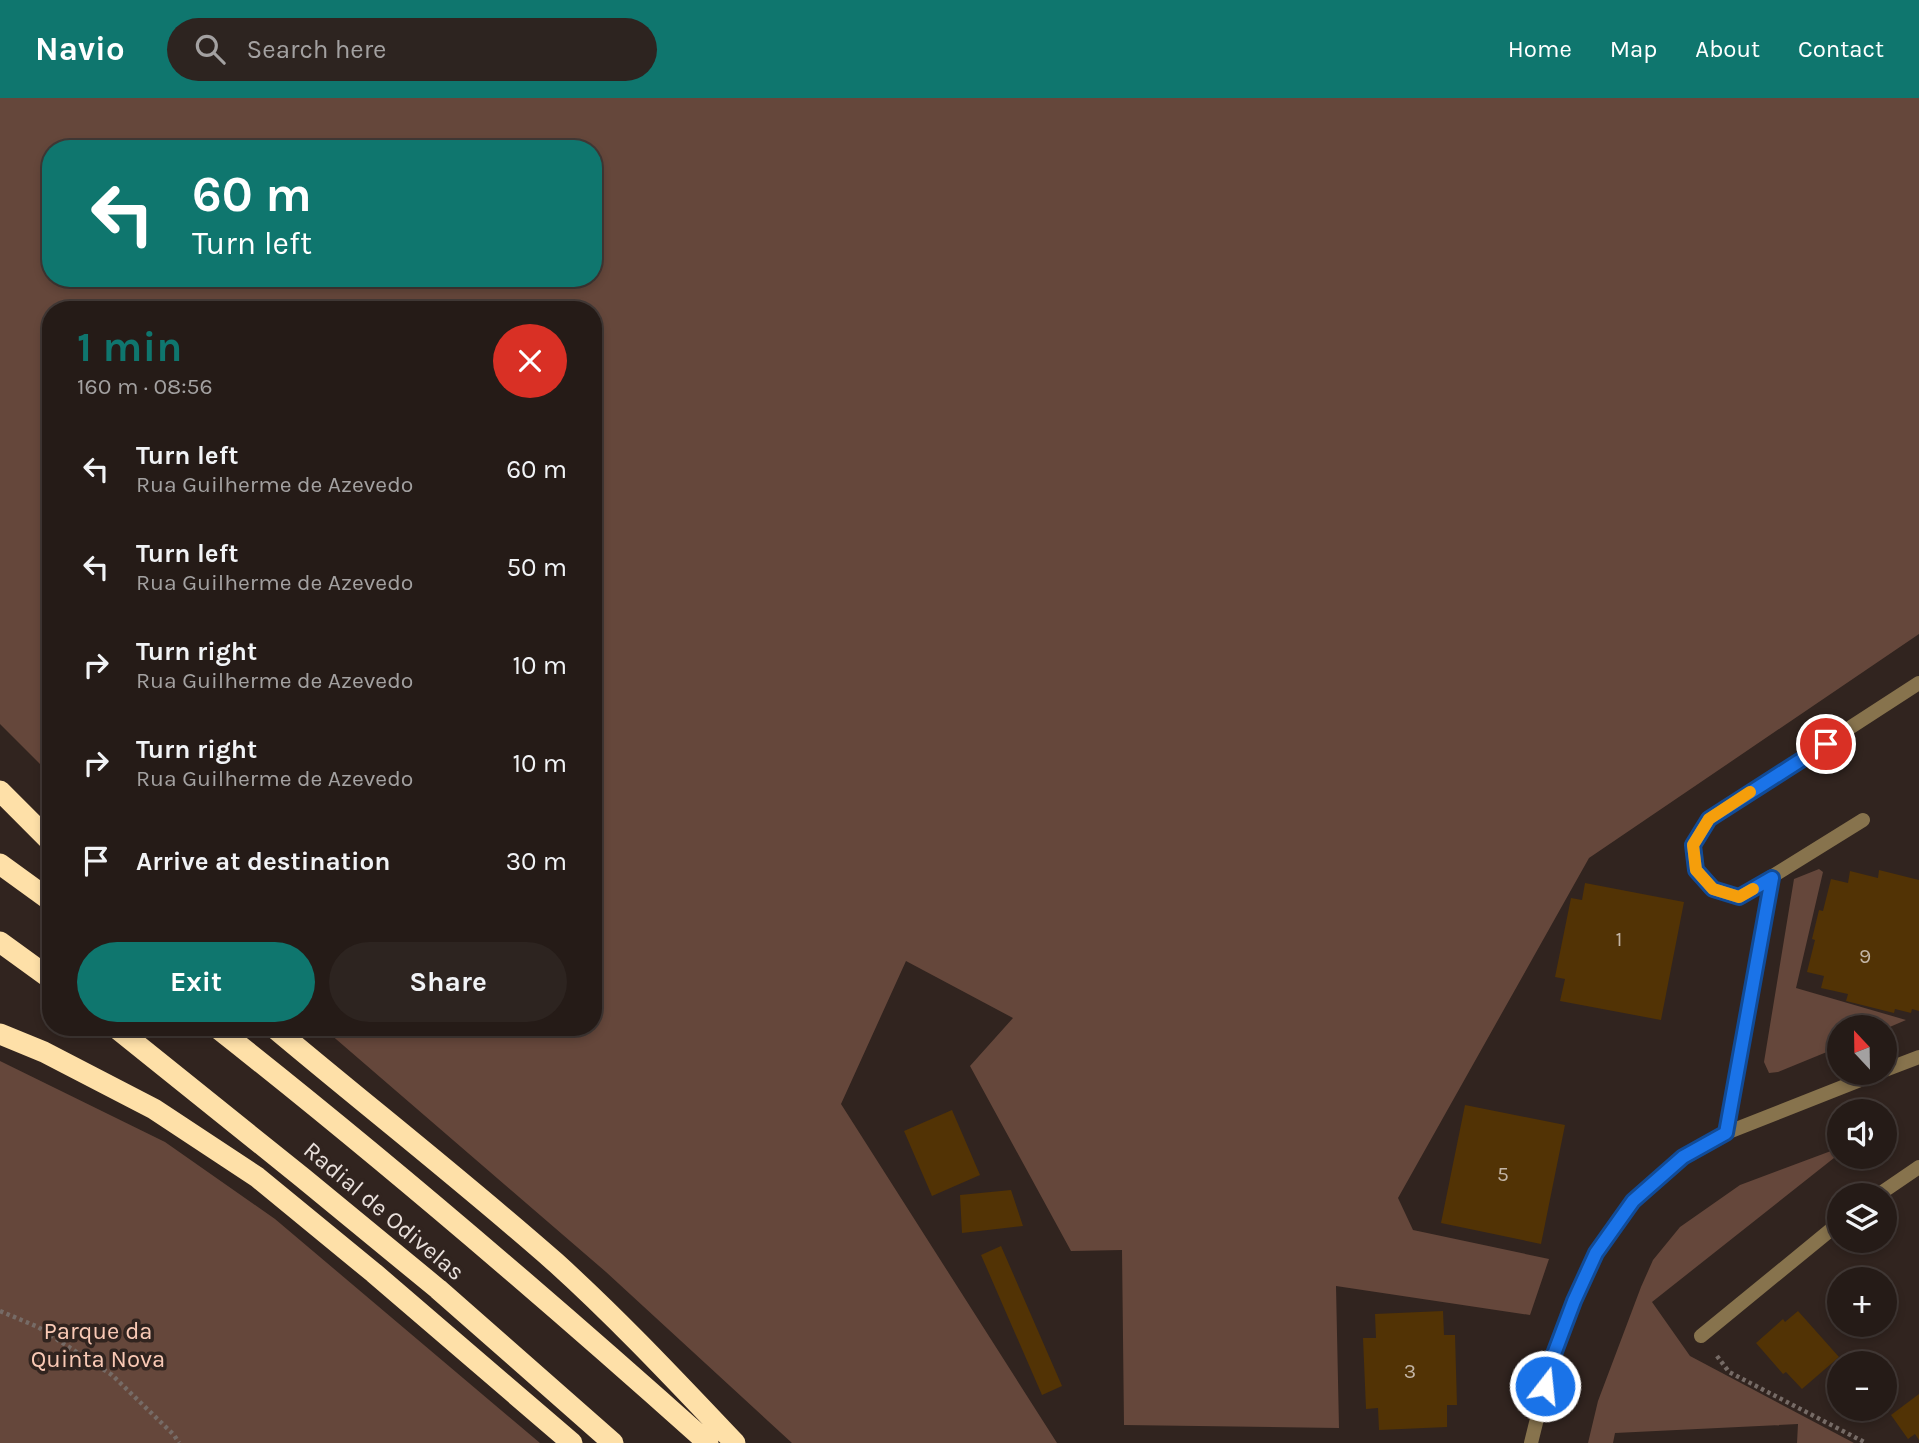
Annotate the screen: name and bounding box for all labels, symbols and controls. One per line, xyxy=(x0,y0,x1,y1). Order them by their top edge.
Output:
search box xyxy=(167,18,657,81)
text: Navio xyxy=(35,30,125,68)
icon: search xyxy=(191,30,229,68)
text: Search here xyxy=(247,34,386,65)
text: Home xyxy=(1508,35,1572,63)
text: Map xyxy=(1610,35,1657,63)
text: About xyxy=(1695,35,1760,63)
text: Contact xyxy=(1798,35,1884,63)
text: 60 m xyxy=(192,166,312,223)
icon: left xyxy=(77,168,168,259)
text: Turn left xyxy=(192,225,312,262)
text: 1 min xyxy=(77,322,182,372)
button: close xyxy=(493,324,567,398)
text: 160 m · 08:56 xyxy=(77,373,213,400)
text: Turn left xyxy=(136,440,238,471)
icon: left xyxy=(77,450,115,488)
text: 60 m xyxy=(506,454,567,485)
text: Rua Guilherme de Azevedo xyxy=(136,471,413,498)
text: Turn left xyxy=(136,538,238,569)
icon: left xyxy=(77,548,115,586)
text: 50 m xyxy=(506,552,567,583)
text: Rua Guilherme de Azevedo xyxy=(136,569,413,596)
text: Turn right xyxy=(136,636,257,667)
icon: right xyxy=(77,646,115,684)
text: 10 m xyxy=(512,650,567,681)
text: Rua Guilherme de Azevedo xyxy=(136,667,413,694)
pin xyxy=(1796,714,1856,774)
icon: arrive xyxy=(1807,725,1845,763)
text: Turn right xyxy=(136,734,257,765)
icon: right xyxy=(77,744,115,782)
text: 10 m xyxy=(512,748,567,779)
text: Rua Guilherme de Azevedo xyxy=(136,765,413,792)
icon: arrive xyxy=(77,842,115,880)
text: Arrive at destination xyxy=(136,846,390,877)
text: 30 m xyxy=(506,846,567,877)
house number: 1 xyxy=(1616,927,1622,951)
button: Exit xyxy=(77,942,315,1022)
button: Share xyxy=(329,942,567,1022)
house number: 9 xyxy=(1859,944,1871,968)
north arrow xyxy=(1827,1015,1897,1085)
map controls xyxy=(1827,1015,1897,1421)
button: sound xyxy=(1827,1099,1897,1169)
street label: Radial de Odivelas xyxy=(298,1136,470,1286)
house number: 5 xyxy=(1497,1162,1509,1186)
button: layers xyxy=(1827,1183,1897,1253)
button: + xyxy=(1827,1267,1897,1337)
park label: Parque da Quinta Nova xyxy=(31,1317,165,1373)
position arrow xyxy=(1508,1349,1582,1423)
button: − xyxy=(1827,1351,1897,1421)
house number: 3 xyxy=(1404,1359,1416,1383)

